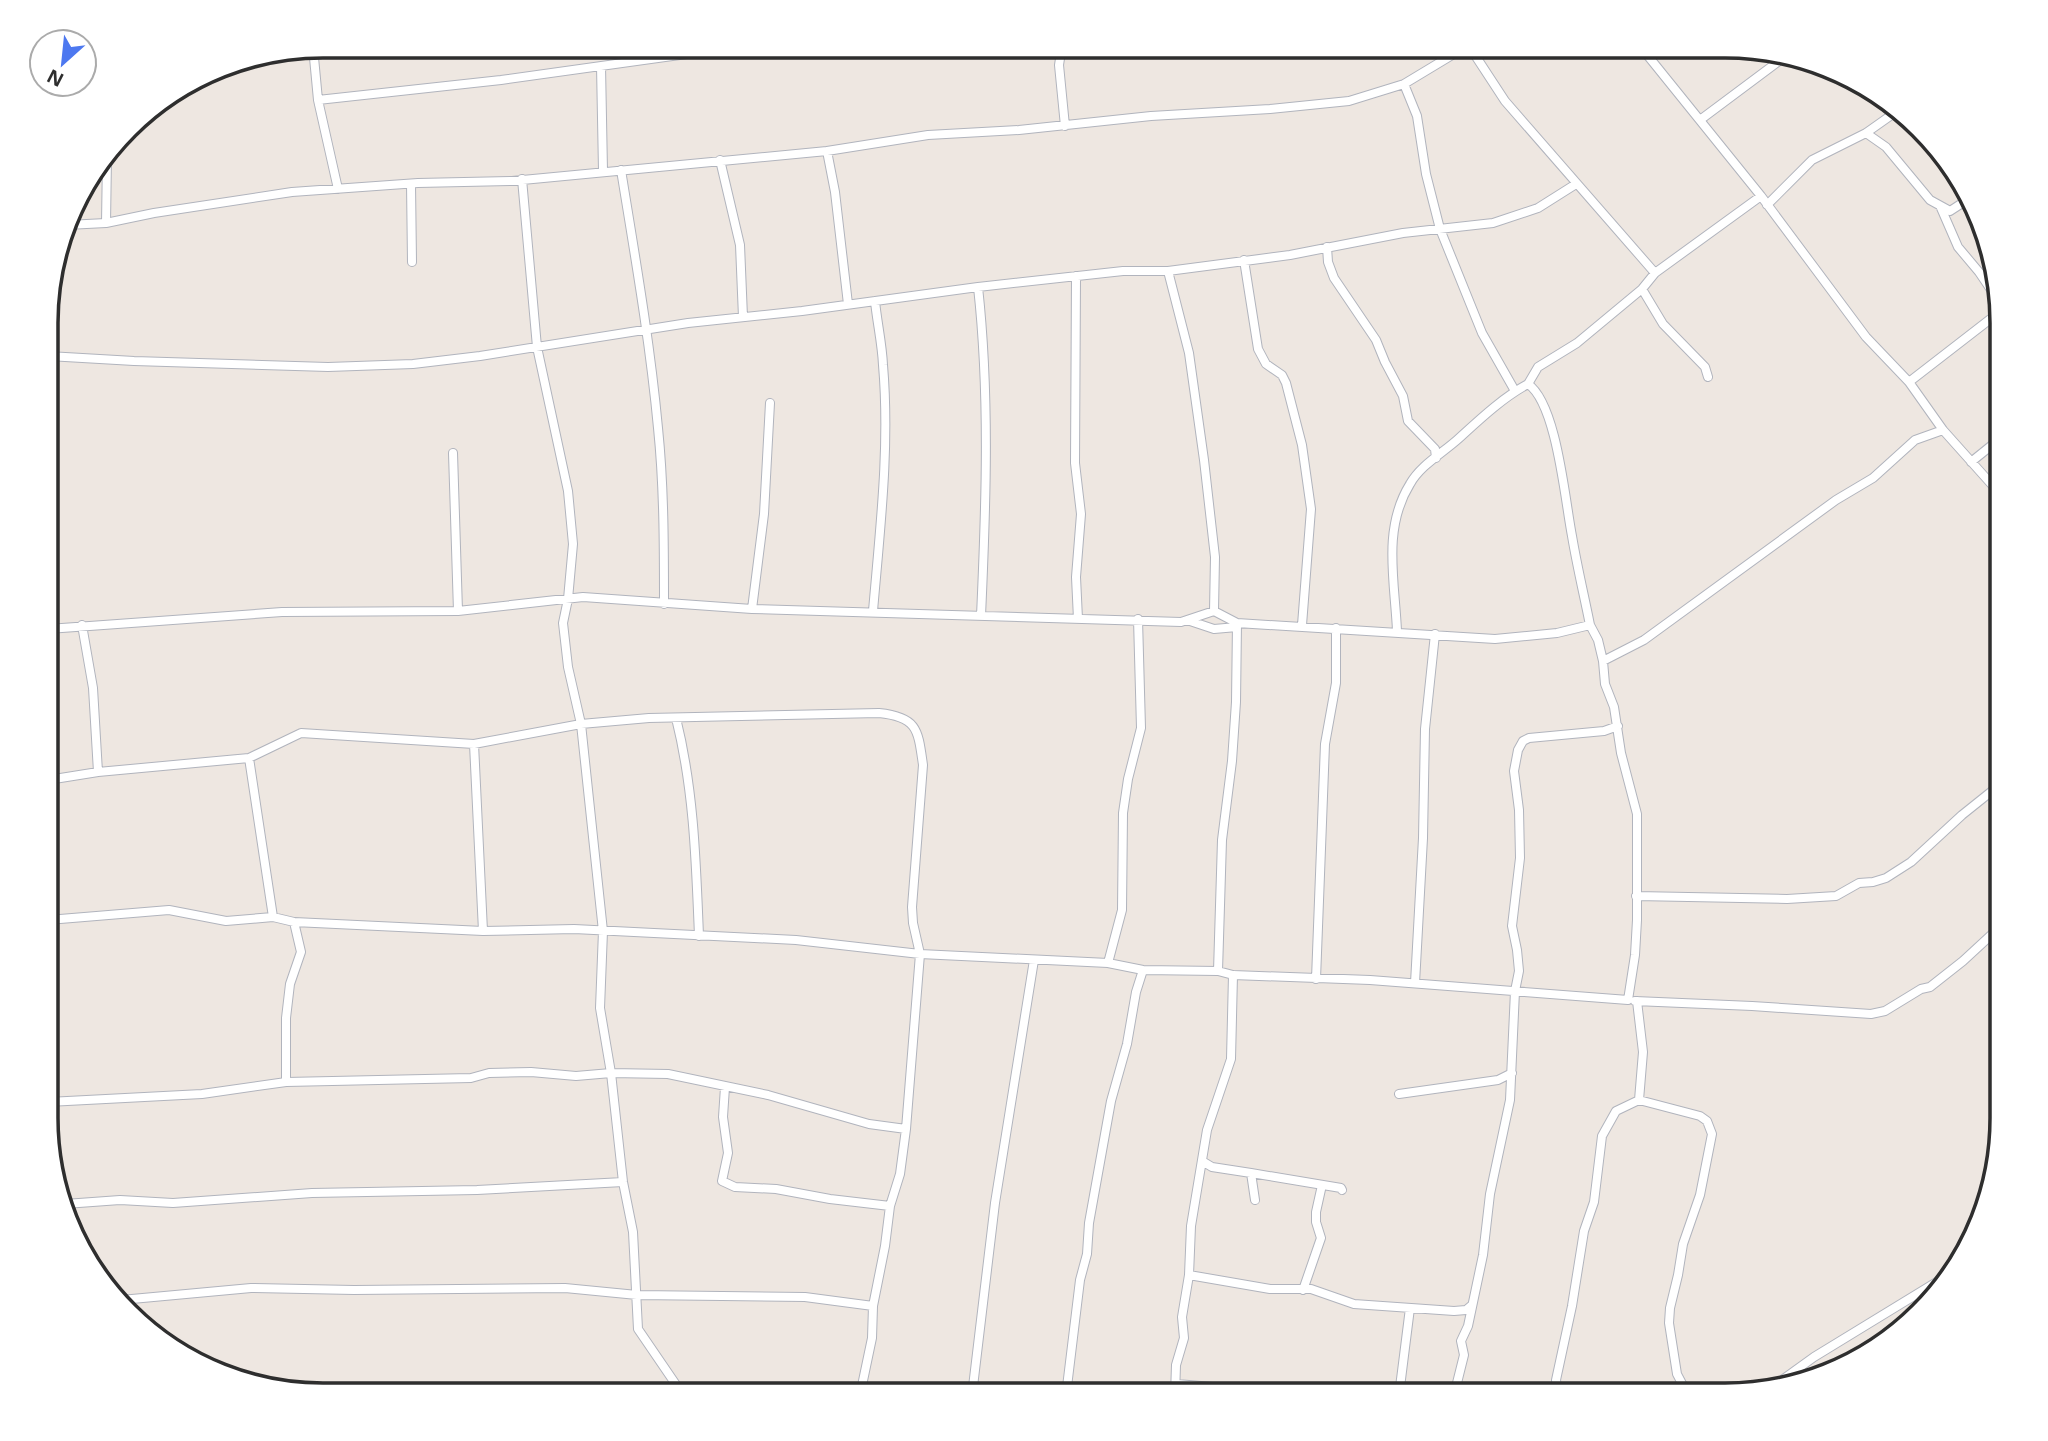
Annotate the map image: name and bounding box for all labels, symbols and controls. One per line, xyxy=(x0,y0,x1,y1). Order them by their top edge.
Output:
north arrow xyxy=(28,28,98,98)
text: N xyxy=(42,63,68,93)

